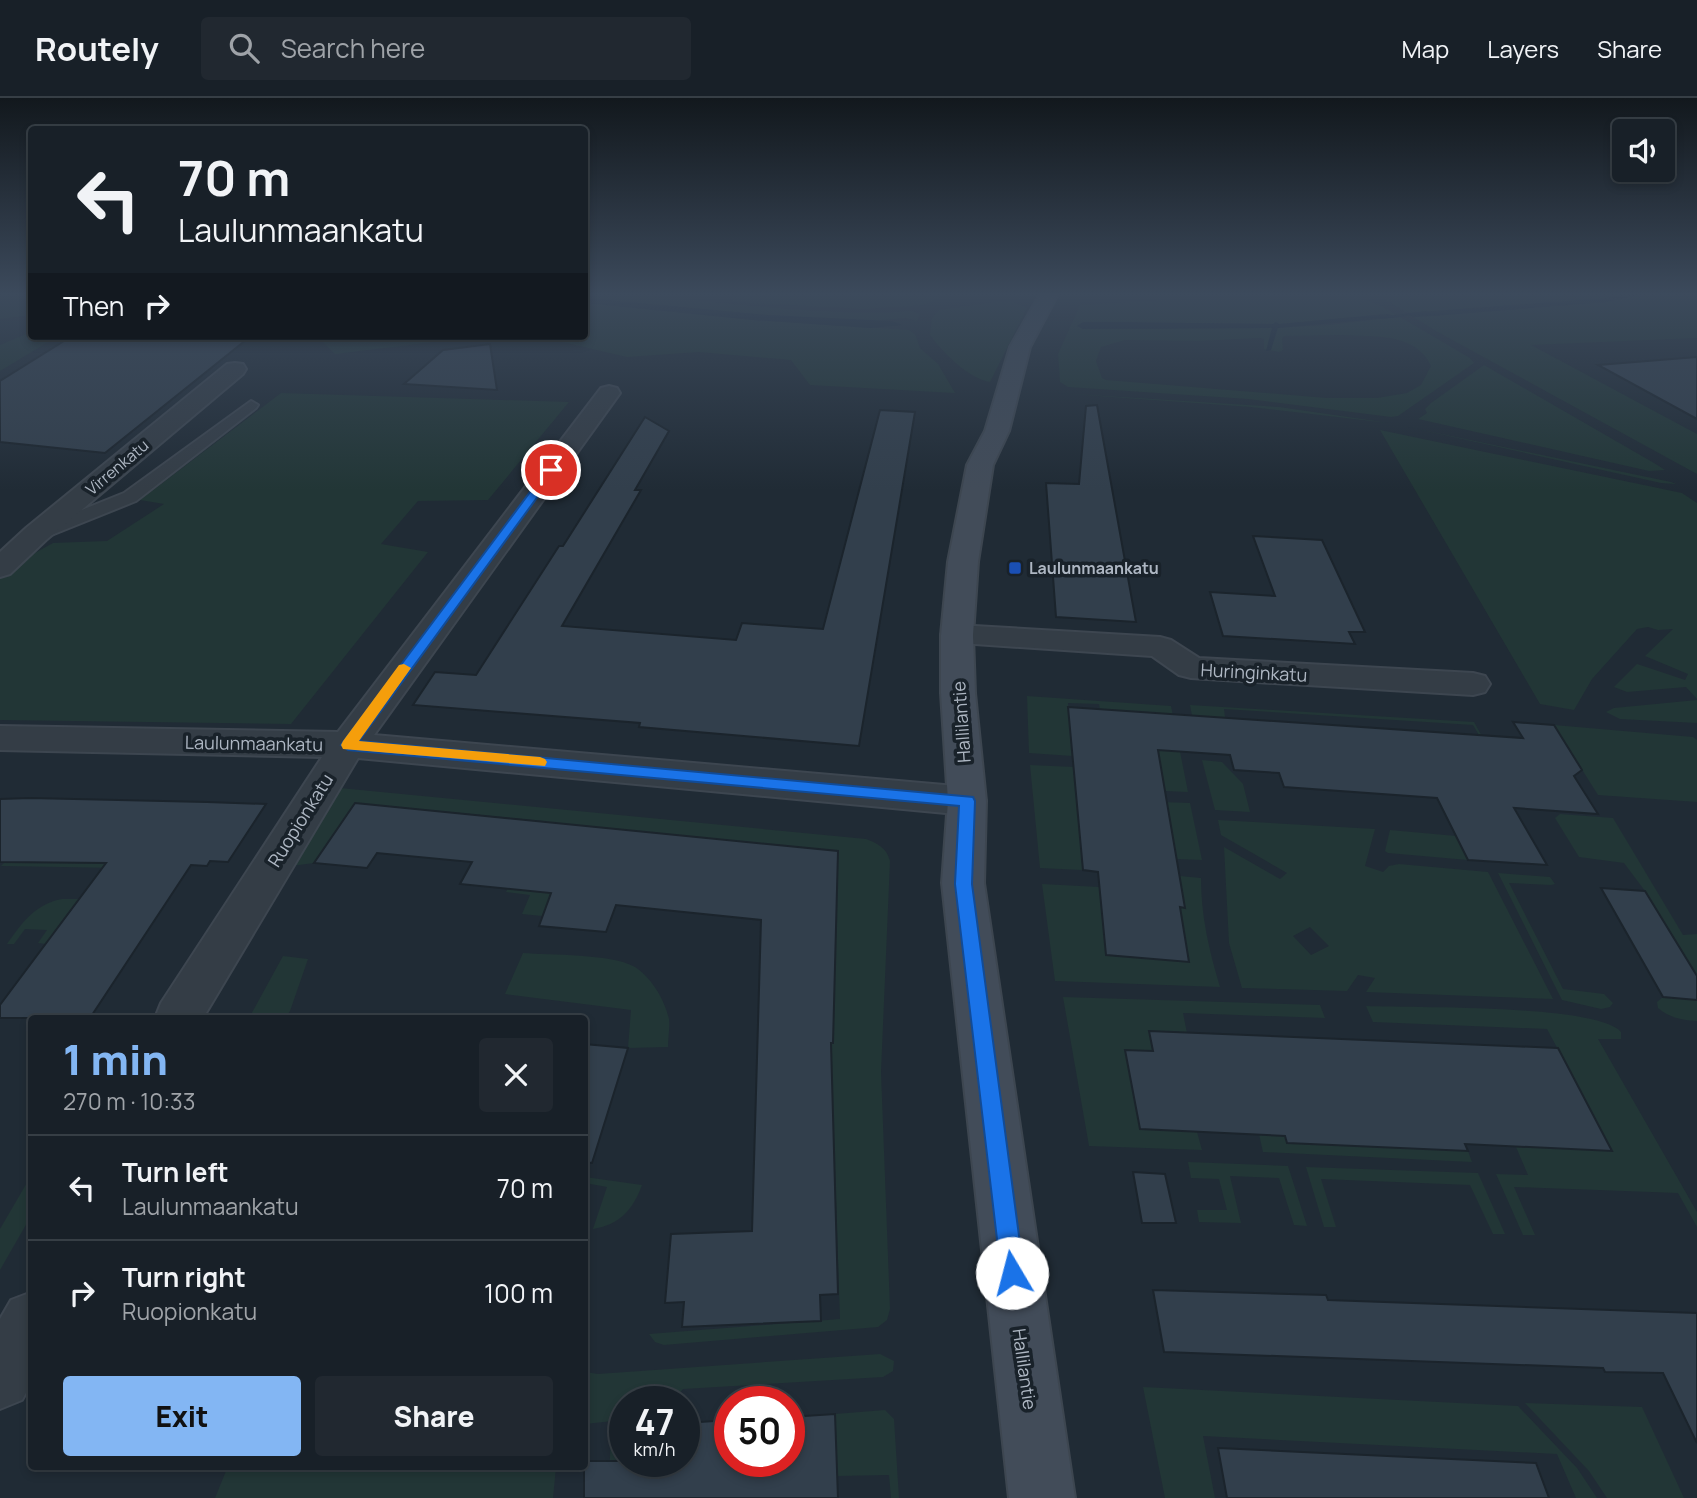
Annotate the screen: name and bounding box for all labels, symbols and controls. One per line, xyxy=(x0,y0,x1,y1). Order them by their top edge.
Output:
search box xyxy=(201,17,691,80)
text: Routely xyxy=(35,26,159,71)
icon: search xyxy=(225,29,263,67)
text: Search here xyxy=(281,30,425,66)
text: Map xyxy=(1402,32,1449,65)
text: Layers xyxy=(1487,32,1559,65)
text: Share xyxy=(1597,32,1662,65)
map controls xyxy=(1612,119,1675,182)
button: sound xyxy=(1612,119,1675,182)
text: 70 m xyxy=(178,144,290,211)
icon: left xyxy=(63,154,154,245)
text: Laulunmaankatu xyxy=(178,208,424,252)
icon: right xyxy=(138,287,176,325)
text: Then xyxy=(63,288,124,324)
street label: Virrenkatu xyxy=(81,434,153,500)
pin xyxy=(521,440,581,500)
icon: arrive xyxy=(532,451,570,489)
place label: Laulunmaankatu xyxy=(1029,557,1159,579)
marker: Laulunmaankatu xyxy=(1007,560,1023,576)
street label: Huringinkatu xyxy=(1200,657,1308,687)
street label: Hallilantie xyxy=(946,680,976,764)
street label: Laulunmaankatu xyxy=(185,730,323,756)
street label: Ruopionkatu xyxy=(262,769,338,871)
text: 1 min xyxy=(63,1030,168,1088)
button: close xyxy=(479,1038,553,1112)
text: 270 m · 10:33 xyxy=(63,1085,196,1117)
text: Turn left xyxy=(122,1154,229,1190)
icon: left xyxy=(63,1169,101,1207)
text: 70 m xyxy=(497,1170,553,1206)
text: Laulunmaankatu xyxy=(122,1190,299,1222)
position arrow xyxy=(975,1236,1049,1310)
text: Turn right xyxy=(122,1259,246,1295)
icon: right xyxy=(63,1274,101,1312)
text: 100 m xyxy=(484,1275,553,1311)
text: Ruopionkatu xyxy=(122,1295,257,1327)
street label: Hallilantie xyxy=(1007,1327,1043,1411)
button: Exit xyxy=(63,1376,301,1456)
button: Share xyxy=(315,1376,553,1456)
speed limit sign: 50 xyxy=(714,1386,805,1477)
text: 47 xyxy=(635,1398,674,1446)
text: km/h xyxy=(634,1437,675,1461)

